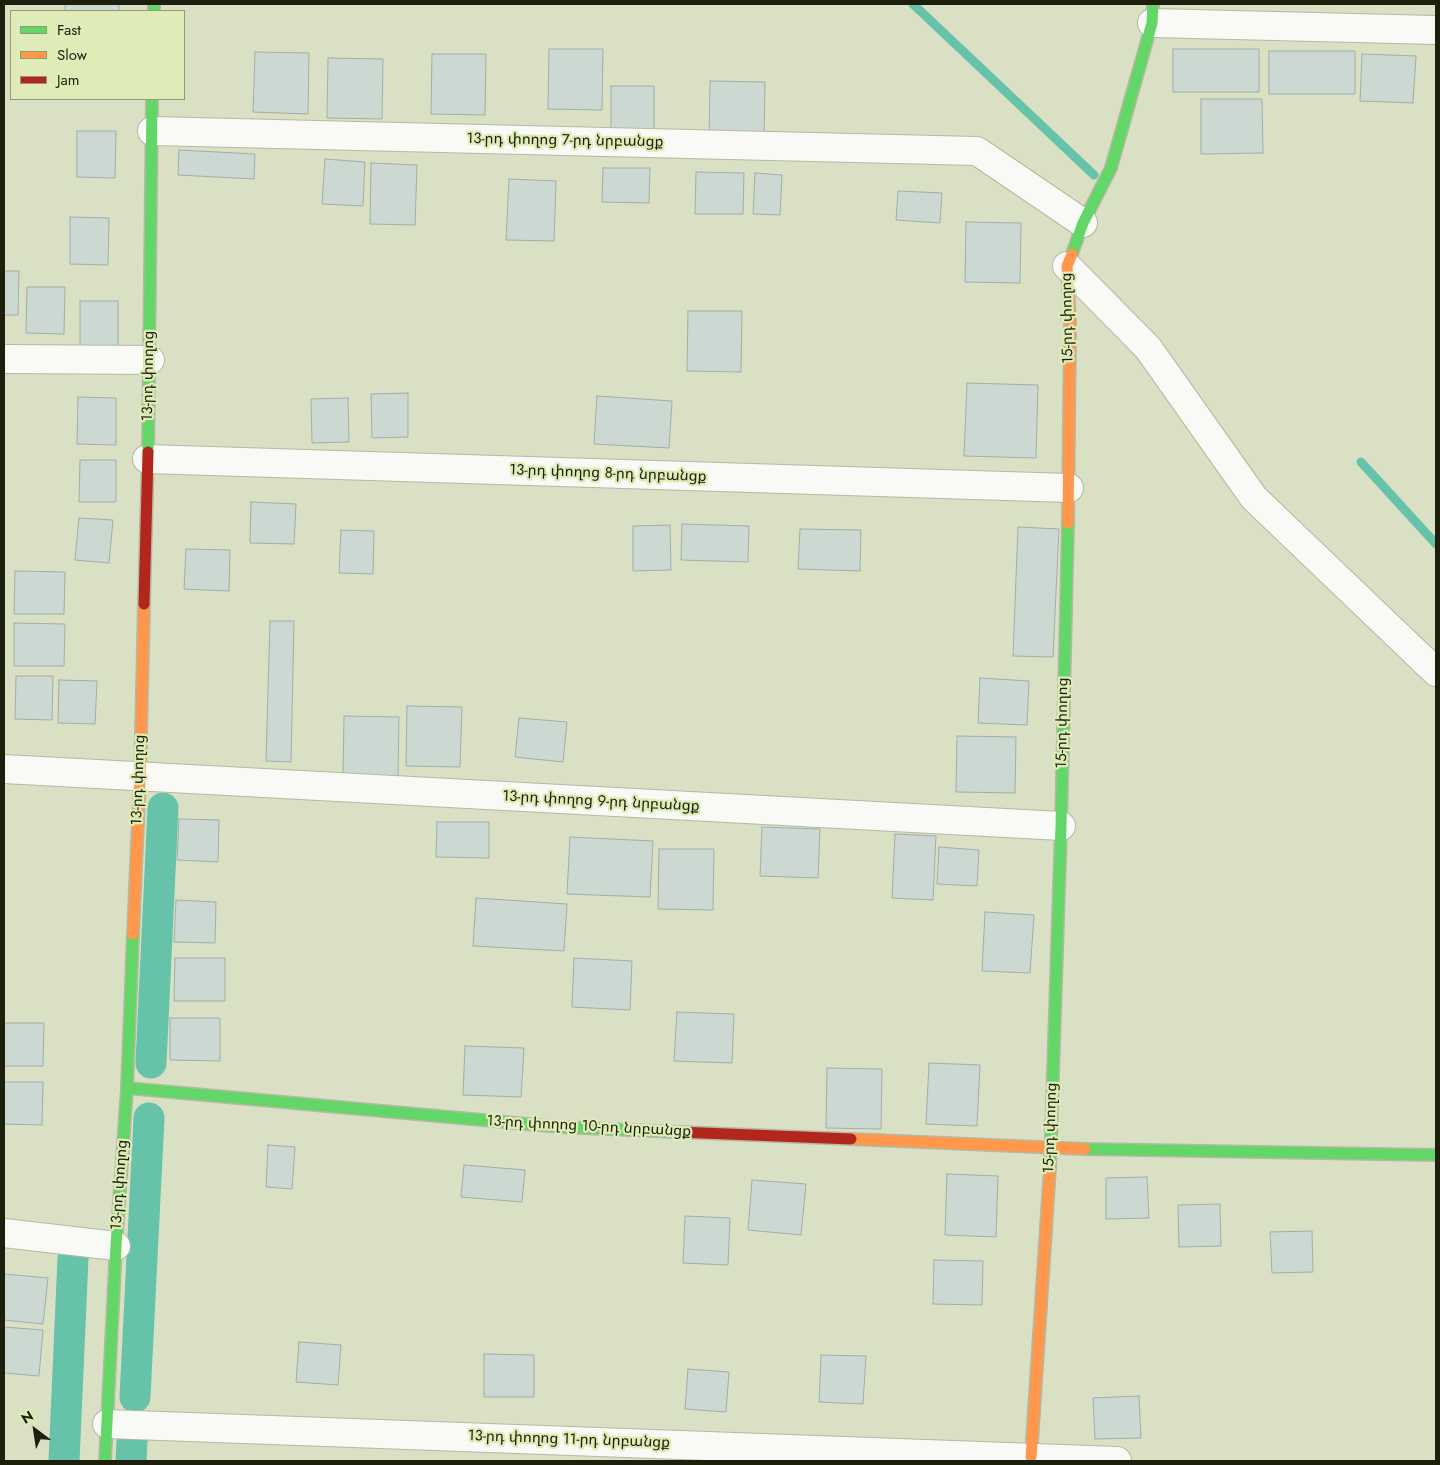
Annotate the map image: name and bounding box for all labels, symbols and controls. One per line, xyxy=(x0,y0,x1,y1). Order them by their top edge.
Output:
legend xyxy=(10,10,185,100)
text: Fast xyxy=(57,19,81,41)
text: Slow xyxy=(57,44,87,66)
text: Jam xyxy=(57,69,80,91)
street label: 13-րդ փողոց 7-րդ նրբանցք xyxy=(466,130,664,152)
street label: 15-րդ փողոց xyxy=(1058,272,1078,364)
street label: 13-րդ փողոց xyxy=(139,331,159,421)
street label: 13-րդ փողոց 8-րդ նրբանցք xyxy=(509,462,707,486)
street label: 15-րդ փողոց xyxy=(1053,677,1073,769)
street label: 13-րդ փողոց xyxy=(128,734,150,826)
street label: 13-րդ փողոց 9-րդ նրբանցք xyxy=(502,788,700,816)
street label: 15-րդ փողոց xyxy=(1040,1082,1062,1174)
street label: 13-րդ փողոց 10-րդ նրբանցք xyxy=(486,1113,692,1141)
street label: 13-րդ փողոց xyxy=(108,1139,132,1231)
north arrow xyxy=(10,1405,60,1455)
text: N xyxy=(17,1406,37,1429)
street label: 13-րդ փողոց 11-րդ նրբանցք xyxy=(468,1427,670,1453)

